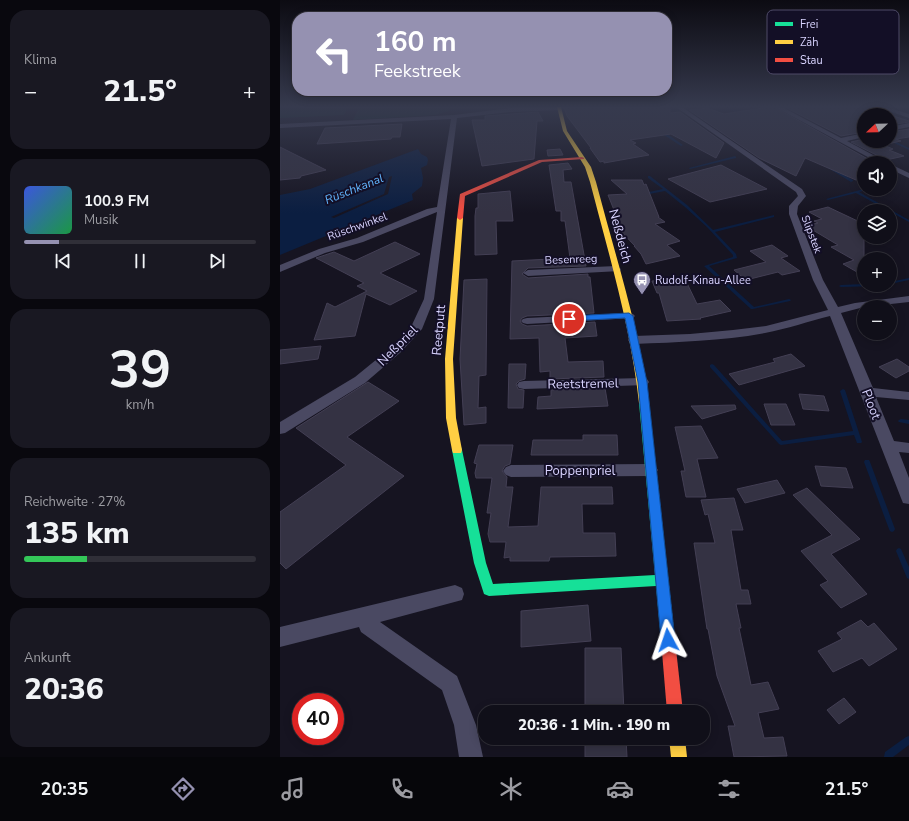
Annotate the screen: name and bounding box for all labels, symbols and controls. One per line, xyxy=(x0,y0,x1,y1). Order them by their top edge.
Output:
legend xyxy=(767,10,899,74)
text: Frei xyxy=(800,17,818,32)
text: 160 m xyxy=(374,23,457,61)
icon: left xyxy=(308,28,360,80)
text: Zäh xyxy=(800,35,818,50)
text: Klima xyxy=(24,51,57,69)
text: Stau xyxy=(800,53,823,68)
text: Feekstreek xyxy=(374,59,461,83)
text: 21.5° xyxy=(103,71,177,112)
text: − xyxy=(24,77,37,107)
text: + xyxy=(243,77,256,107)
north arrow xyxy=(857,108,897,148)
map controls xyxy=(857,108,897,340)
button: sound xyxy=(857,156,897,196)
water label: Rüschkanal xyxy=(322,170,386,208)
text: 100.9 FM xyxy=(84,191,149,211)
button: layers xyxy=(857,204,897,244)
street label: Neßdeich xyxy=(604,207,636,265)
street label: Rüschwinkel xyxy=(325,208,390,244)
text: Musik xyxy=(84,211,118,229)
street label: Slipstek xyxy=(797,213,826,256)
icon: previous xyxy=(52,250,74,272)
icon: pause xyxy=(129,250,151,272)
icon: next xyxy=(206,250,228,272)
street label: Besenreeg xyxy=(544,251,598,268)
button: + xyxy=(857,252,897,292)
bus stop icon: Rudolf-Kinau-Allee xyxy=(632,270,652,295)
place label: Rudolf-Kinau-Allee xyxy=(655,273,751,288)
button: − xyxy=(857,300,897,340)
pin xyxy=(552,302,586,336)
street label: Reetputt xyxy=(428,304,450,356)
icon: arrive xyxy=(558,308,580,330)
street label: Neßpriel xyxy=(373,321,422,370)
text: 39 xyxy=(109,334,171,405)
street label: Reetstremel xyxy=(547,374,619,394)
street label: Ploot xyxy=(857,387,885,422)
text: km/h xyxy=(126,396,154,414)
street label: Poppenpriel xyxy=(545,462,615,480)
text: Reichweite · 27% xyxy=(24,493,125,511)
text: 135 km xyxy=(24,513,130,554)
position arrow xyxy=(647,619,689,661)
text: Ankunft xyxy=(24,649,71,667)
text: 20:36 xyxy=(24,669,104,710)
speed limit sign: 40 xyxy=(292,693,344,745)
text: 20:36 · 1 Min. · 190 m xyxy=(518,715,670,735)
icon: directions xyxy=(169,775,197,803)
icon: music xyxy=(279,775,307,803)
icon: phone xyxy=(388,775,416,803)
icon: climate xyxy=(497,775,525,803)
icon: car xyxy=(606,775,634,803)
icon: filters xyxy=(715,775,743,803)
text: 20:35 xyxy=(41,777,88,801)
text: 21.5° xyxy=(825,777,868,801)

